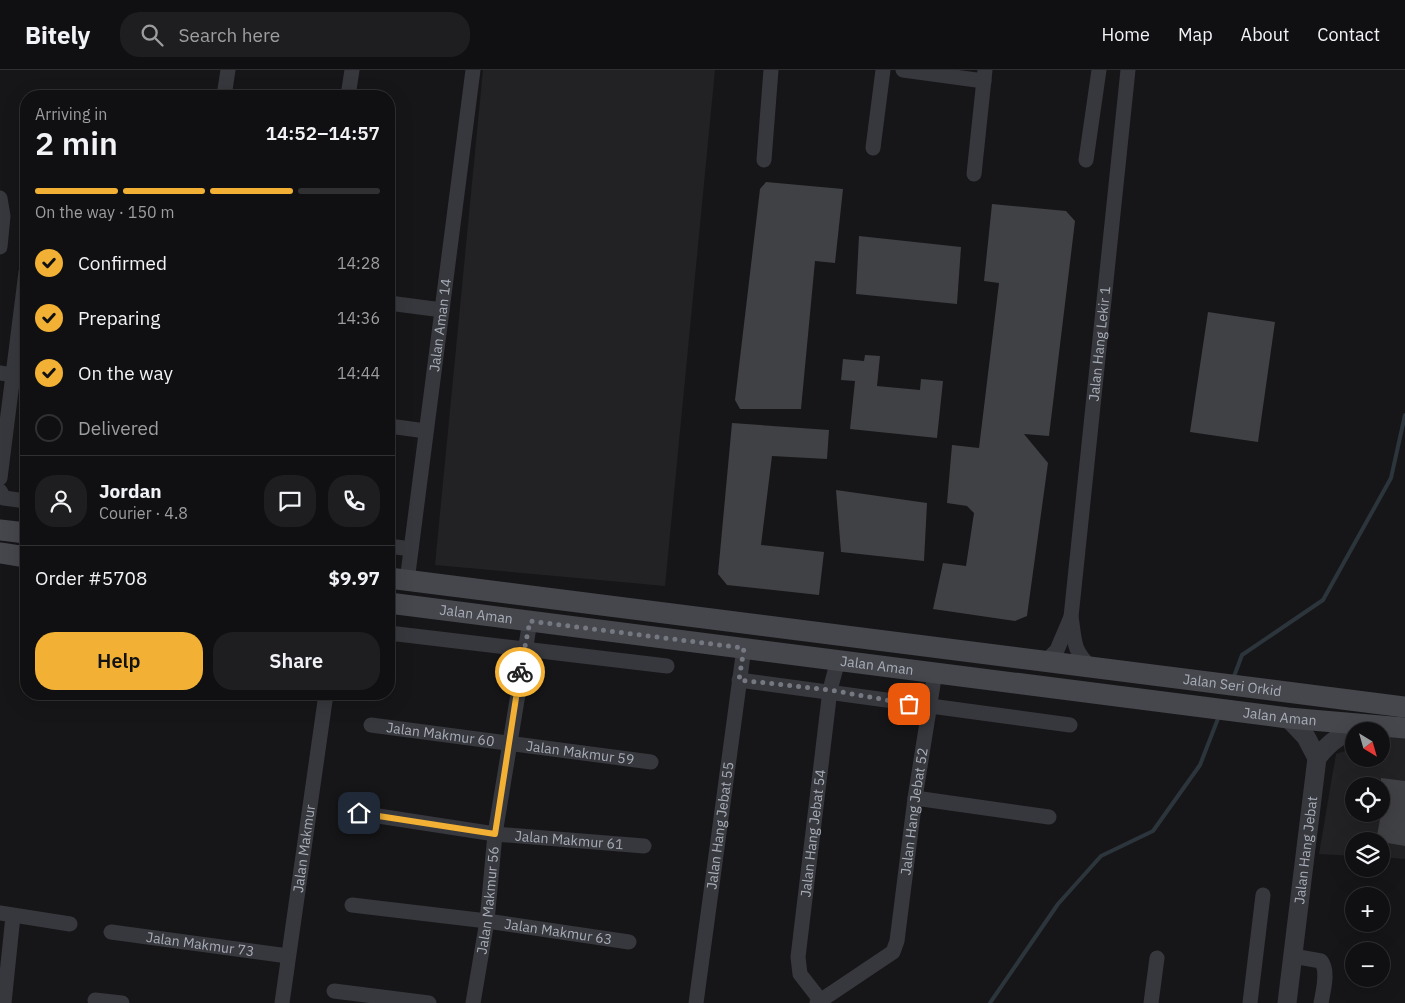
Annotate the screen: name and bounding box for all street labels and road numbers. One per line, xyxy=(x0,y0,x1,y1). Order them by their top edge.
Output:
street label: Jalan Aman 14 xyxy=(425,277,455,373)
street label: Jalan Hang Lekir 1 xyxy=(1085,285,1114,402)
street label: Jalan Aman xyxy=(439,601,514,628)
street label: Jalan Aman xyxy=(839,652,915,679)
street label: Jalan Seri Orkid xyxy=(1182,670,1282,700)
street label: Jalan Aman xyxy=(1242,703,1317,729)
street label: Jalan Makmur 60 xyxy=(385,718,496,750)
street label: Jalan Makmur 59 xyxy=(525,737,635,769)
street label: Jalan Hang Jebat 52 xyxy=(896,746,932,876)
street label: Jalan Hang Jebat 55 xyxy=(702,761,738,891)
street label: Jalan Hang Jebat 54 xyxy=(796,768,829,898)
street label: Jalan Hang Jebat xyxy=(1290,795,1321,905)
street label: Jalan Makmur xyxy=(289,803,319,894)
street label: Jalan Makmur 61 xyxy=(514,827,624,853)
street label: Jalan Makmur 56 xyxy=(472,845,503,956)
street label: Jalan Makmur 63 xyxy=(503,915,613,948)
street label: Jalan Makmur 73 xyxy=(145,928,255,960)

